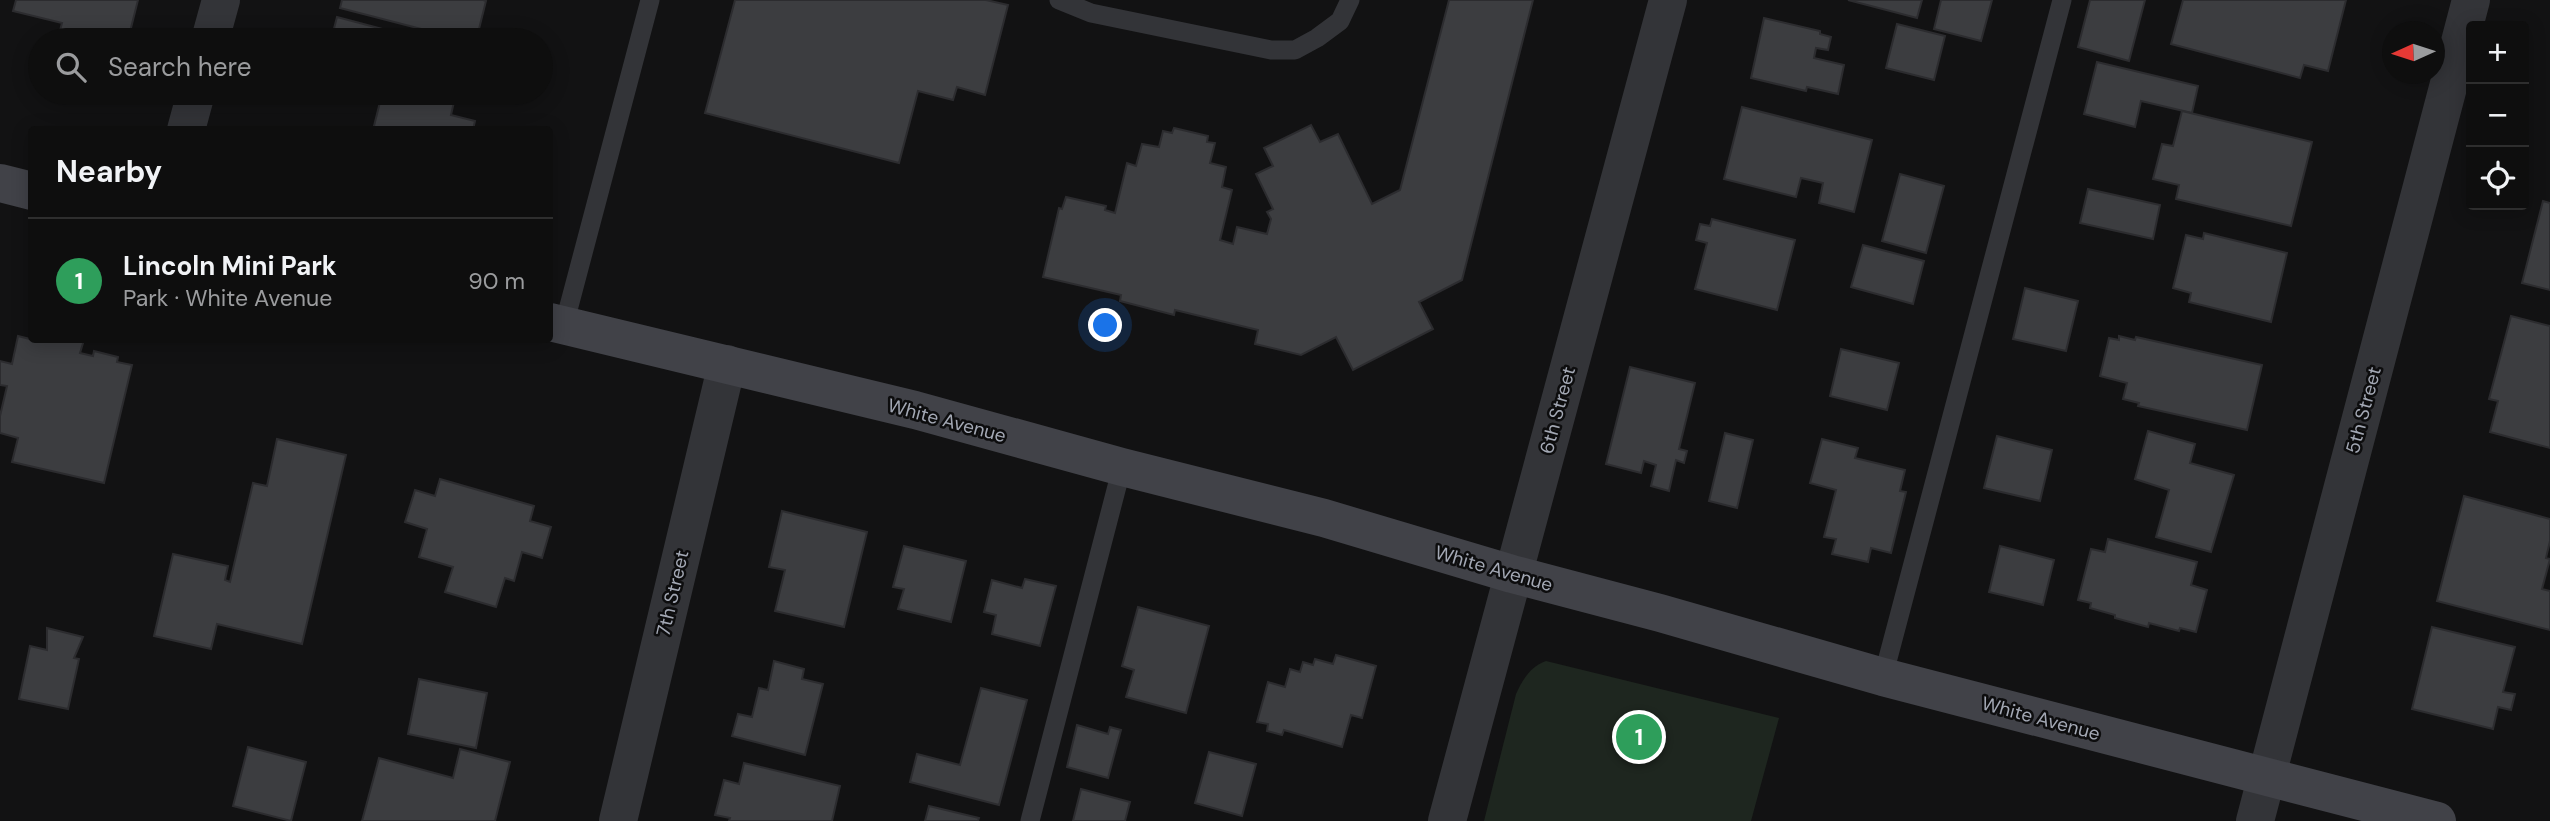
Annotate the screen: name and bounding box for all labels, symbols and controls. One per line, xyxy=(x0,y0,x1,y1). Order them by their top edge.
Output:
north arrow xyxy=(2382,21,2445,84)
map controls xyxy=(2466,21,2529,210)
button: + xyxy=(2466,21,2529,84)
search box xyxy=(28,28,553,105)
icon: search xyxy=(52,48,90,86)
text: Search here xyxy=(108,50,251,84)
button: − xyxy=(2466,84,2529,147)
button: locate xyxy=(2466,147,2529,210)
text: Nearby xyxy=(56,152,162,191)
text: Lincoln Mini Park xyxy=(123,249,337,283)
text: 1 xyxy=(75,266,83,296)
text: 90 m xyxy=(468,266,525,296)
text: Park · White Avenue xyxy=(123,283,332,313)
your location xyxy=(1088,308,1122,342)
street label: 6th Street xyxy=(1534,364,1581,456)
street label: 5th Street xyxy=(2340,364,2387,456)
street label: White Avenue xyxy=(885,393,1009,448)
street label: White Avenue xyxy=(1432,540,1556,597)
street label: 7th Street xyxy=(650,548,694,639)
street label: White Avenue xyxy=(1979,691,2103,746)
pin: 1 xyxy=(1616,711,1662,763)

